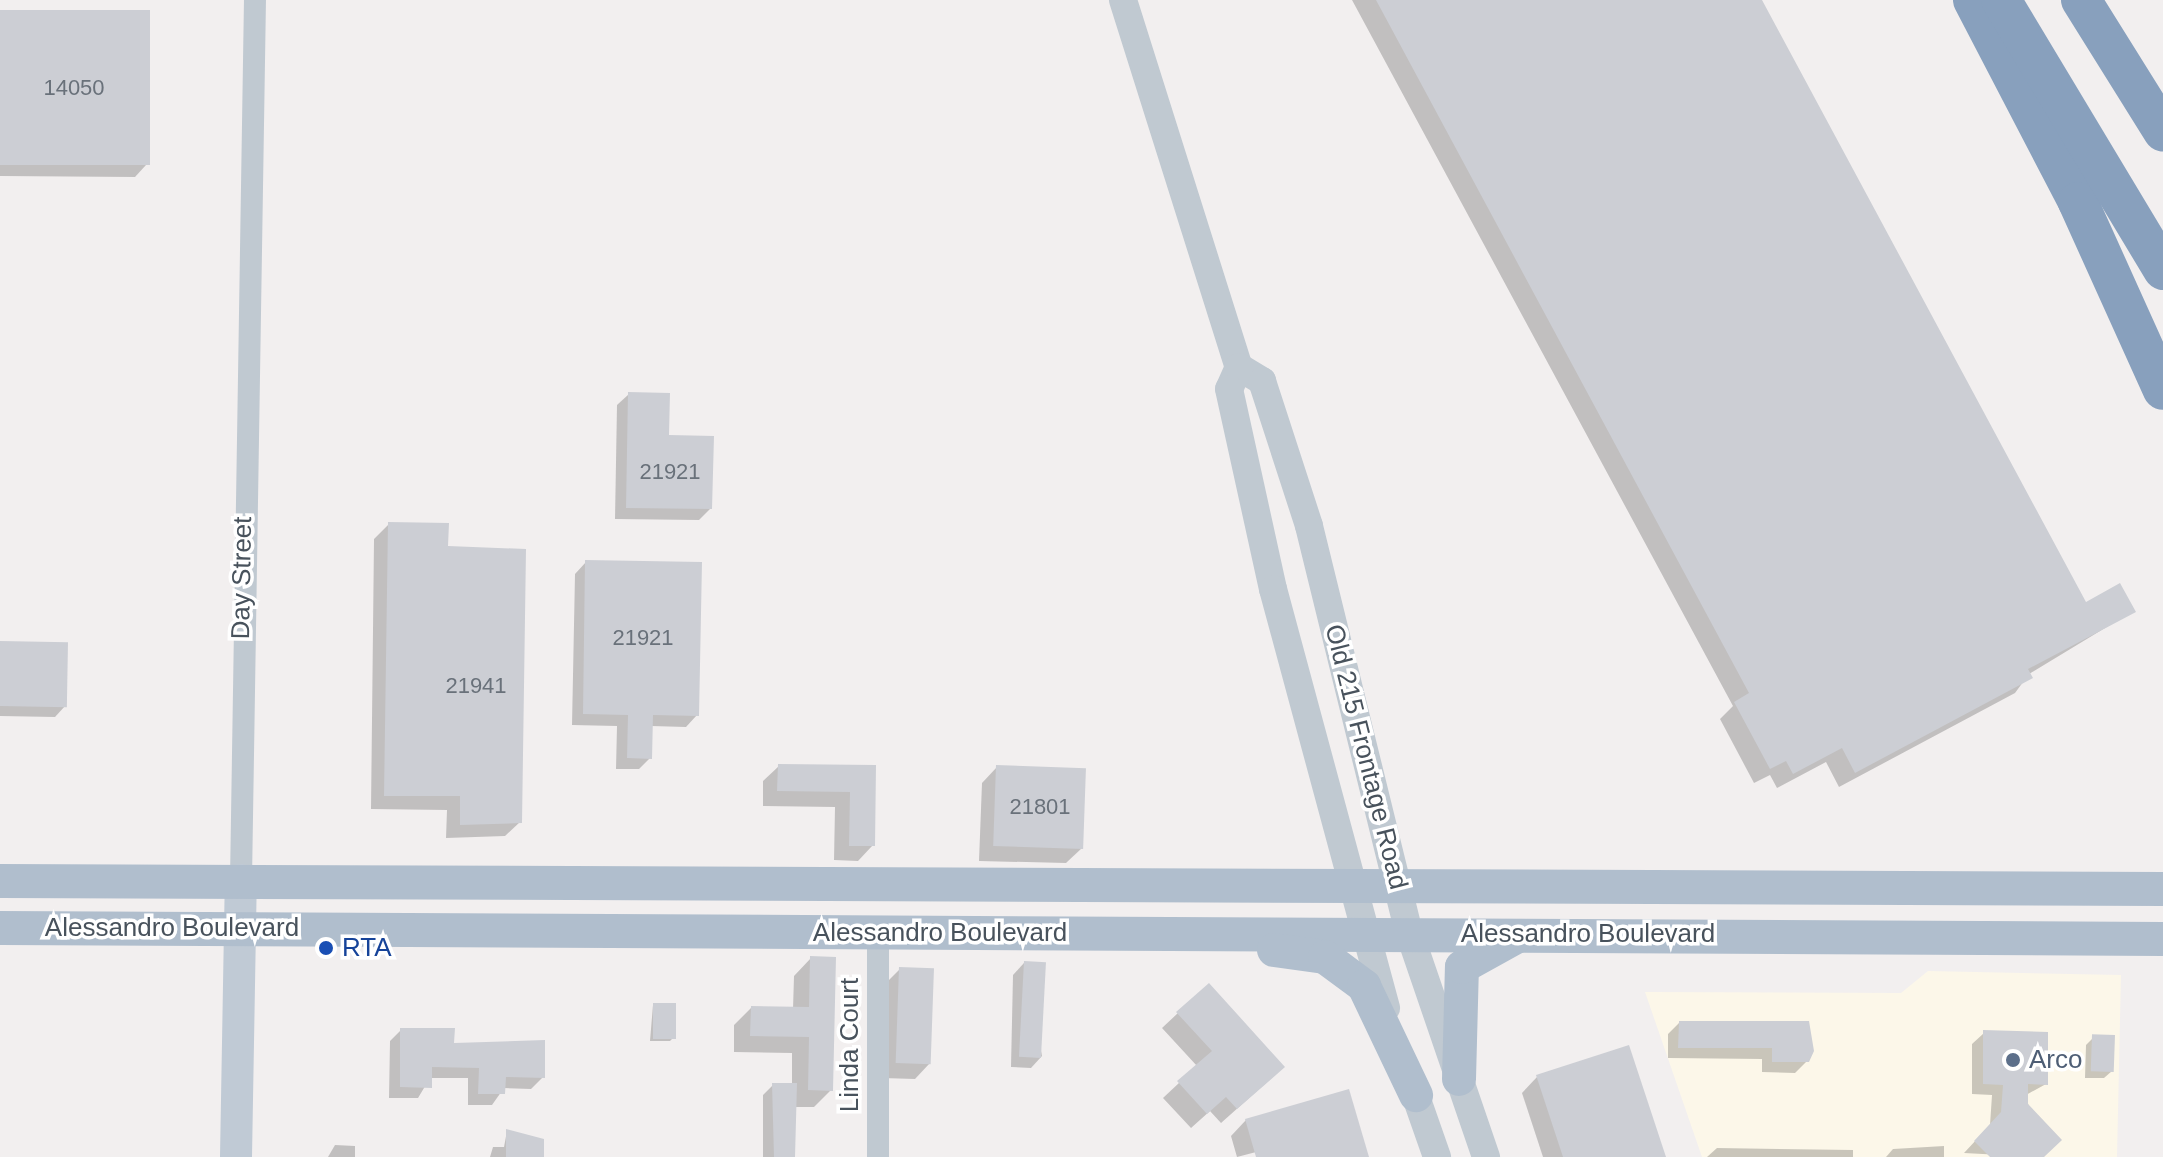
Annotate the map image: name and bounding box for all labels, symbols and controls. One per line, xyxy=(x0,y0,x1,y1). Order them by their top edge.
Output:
house number: 14050 xyxy=(43,75,105,101)
house number: 21921 xyxy=(639,459,701,485)
street label: Day Street xyxy=(225,516,259,640)
street label: Old 215 Frontage Road xyxy=(1318,621,1414,893)
house number: 21921 xyxy=(612,625,674,651)
house number: 21941 xyxy=(445,673,507,699)
house number: 21801 xyxy=(1009,794,1071,820)
street label: Alessandro Boulevard xyxy=(45,912,299,944)
street label: Alessandro Boulevard xyxy=(813,917,1067,949)
street label: Alessandro Boulevard xyxy=(1461,918,1715,950)
place label: RTA xyxy=(342,932,392,964)
marker: RTA xyxy=(317,939,335,957)
street label: Linda Court xyxy=(834,978,866,1112)
place label: Arco xyxy=(2029,1044,2082,1076)
marker: Arco xyxy=(2004,1051,2022,1069)

